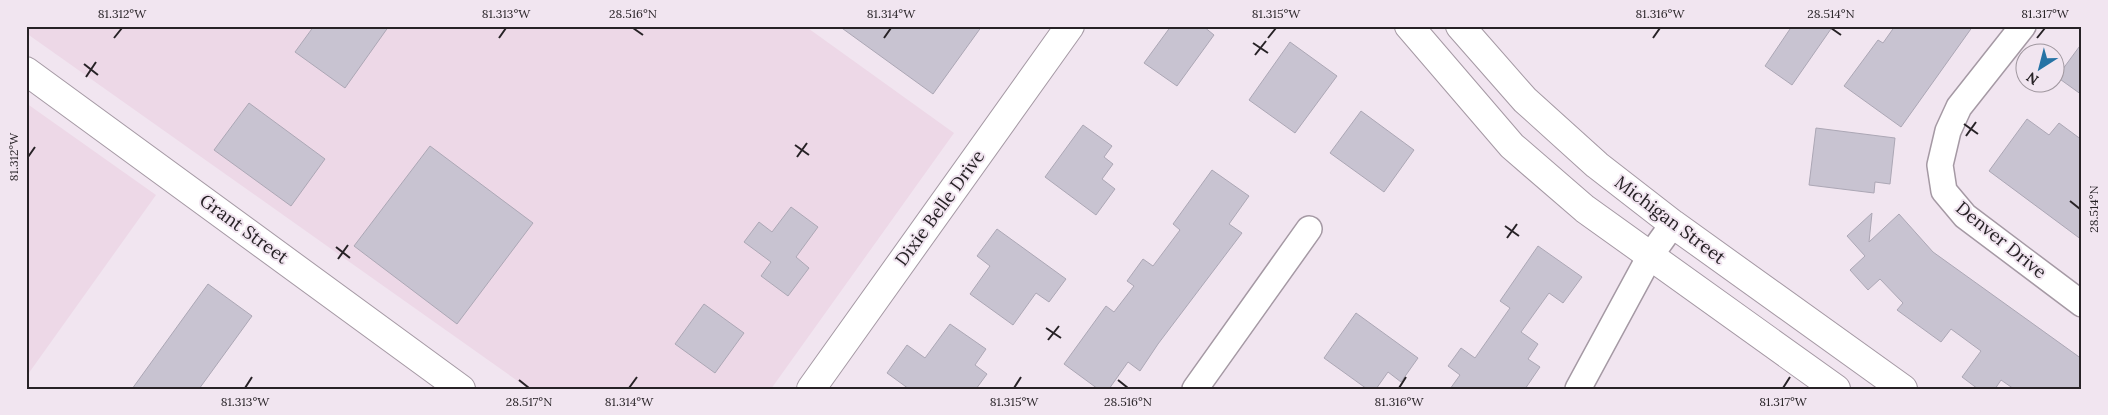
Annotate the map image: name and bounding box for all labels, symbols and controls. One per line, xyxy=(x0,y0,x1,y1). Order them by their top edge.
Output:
text: 81.312°W xyxy=(98,6,147,21)
text: 81.313°W xyxy=(482,6,531,21)
text: 28.516°N xyxy=(609,6,657,21)
text: 81.314°W xyxy=(867,6,916,21)
text: 81.315°W xyxy=(1252,6,1301,21)
text: 81.316°W xyxy=(1636,6,1685,21)
text: 28.514°N xyxy=(1807,6,1855,21)
text: 81.317°W xyxy=(2021,6,2070,21)
north arrow xyxy=(2016,42,2066,92)
text: N xyxy=(2023,68,2042,89)
text: 81.312°W xyxy=(6,132,21,181)
street label: Dixie Belle Drive xyxy=(890,145,990,270)
street label: Michigan Street xyxy=(1610,170,1730,269)
text: 28.514°N xyxy=(2086,185,2101,233)
street label: Grant Street xyxy=(195,189,293,269)
street label: Denver Drive xyxy=(1951,196,2052,283)
text: 81.313°W xyxy=(221,394,270,409)
text: 28.517°N xyxy=(506,394,552,409)
text: 81.314°W xyxy=(605,394,654,409)
text: 81.315°W xyxy=(990,394,1039,409)
text: 28.516°N xyxy=(1104,394,1152,409)
text: 81.316°W xyxy=(1375,394,1424,409)
text: 81.317°W xyxy=(1759,394,1808,409)

